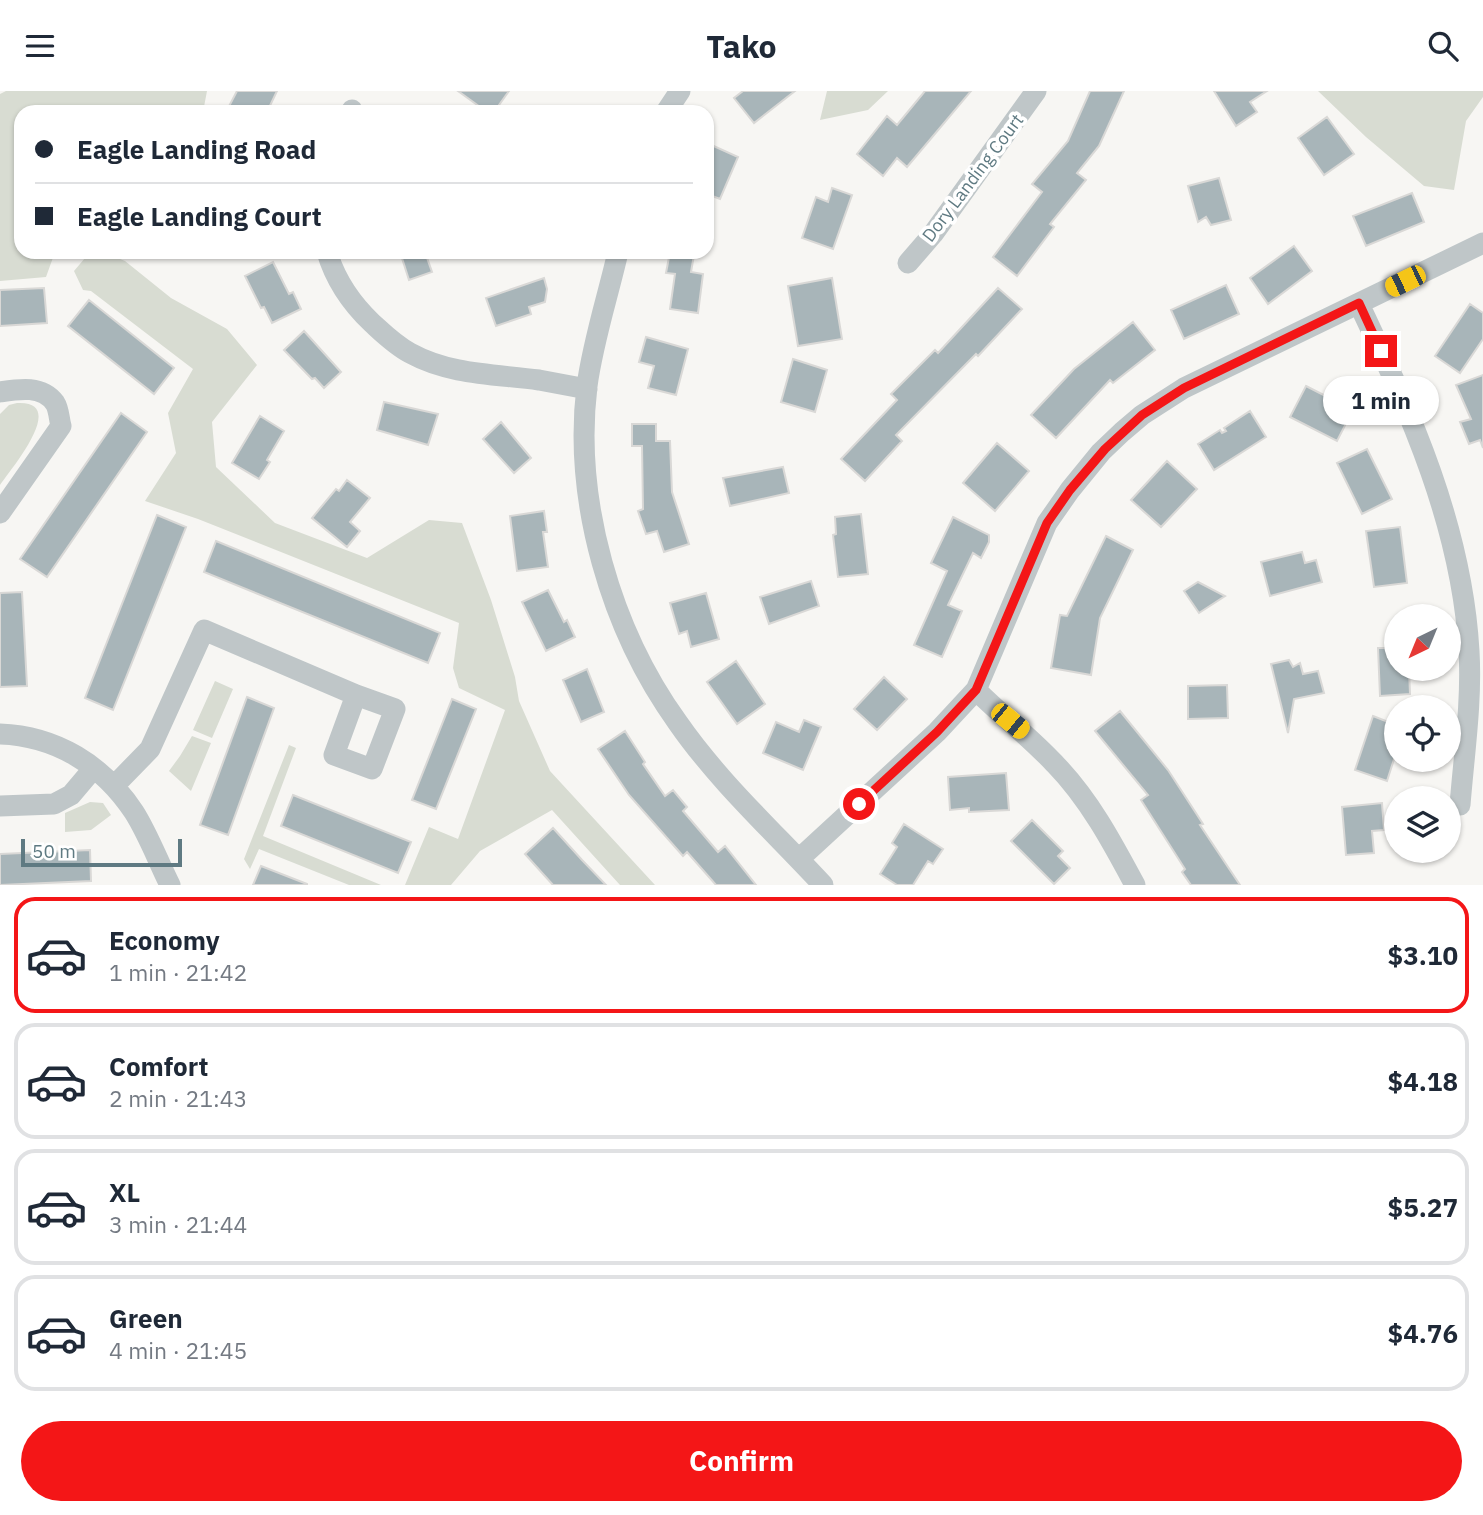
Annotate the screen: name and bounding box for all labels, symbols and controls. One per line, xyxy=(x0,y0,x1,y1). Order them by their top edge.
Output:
text: Tako xyxy=(706,25,777,67)
icon: menu xyxy=(21,27,59,65)
icon: search xyxy=(1424,27,1462,65)
street label: Dory Landing Court xyxy=(917,109,1028,246)
text: Eagle Landing Road xyxy=(77,132,316,166)
text: Eagle Landing Court xyxy=(77,199,322,233)
car xyxy=(1382,262,1429,300)
route end xyxy=(1365,335,1397,367)
callout: 1 min xyxy=(1323,375,1439,425)
text: 1 min xyxy=(1351,385,1411,415)
north arrow xyxy=(1384,604,1461,681)
map controls xyxy=(1384,604,1461,863)
button: locate xyxy=(1384,695,1461,772)
car xyxy=(988,700,1033,742)
button: layers xyxy=(1384,786,1461,863)
route start xyxy=(843,788,875,820)
scale bar xyxy=(21,836,182,868)
text: 50 m xyxy=(32,839,76,863)
text: Economy xyxy=(109,923,220,957)
icon: car xyxy=(25,924,88,987)
text: $3.10 xyxy=(1388,938,1458,972)
text: 1 min · 21:42 xyxy=(109,957,247,987)
text: Comfort xyxy=(109,1049,208,1083)
icon: car xyxy=(25,1050,88,1113)
text: $4.18 xyxy=(1388,1064,1458,1098)
text: 2 min · 21:43 xyxy=(109,1083,247,1113)
text: XL xyxy=(109,1175,140,1209)
icon: car xyxy=(25,1176,88,1239)
text: $5.27 xyxy=(1388,1190,1458,1224)
text: 3 min · 21:44 xyxy=(109,1209,247,1239)
text: Green xyxy=(109,1301,183,1335)
icon: car xyxy=(25,1302,88,1365)
text: $4.76 xyxy=(1388,1316,1458,1350)
text: 4 min · 21:45 xyxy=(109,1335,247,1365)
button: Confirm xyxy=(21,1421,1462,1501)

